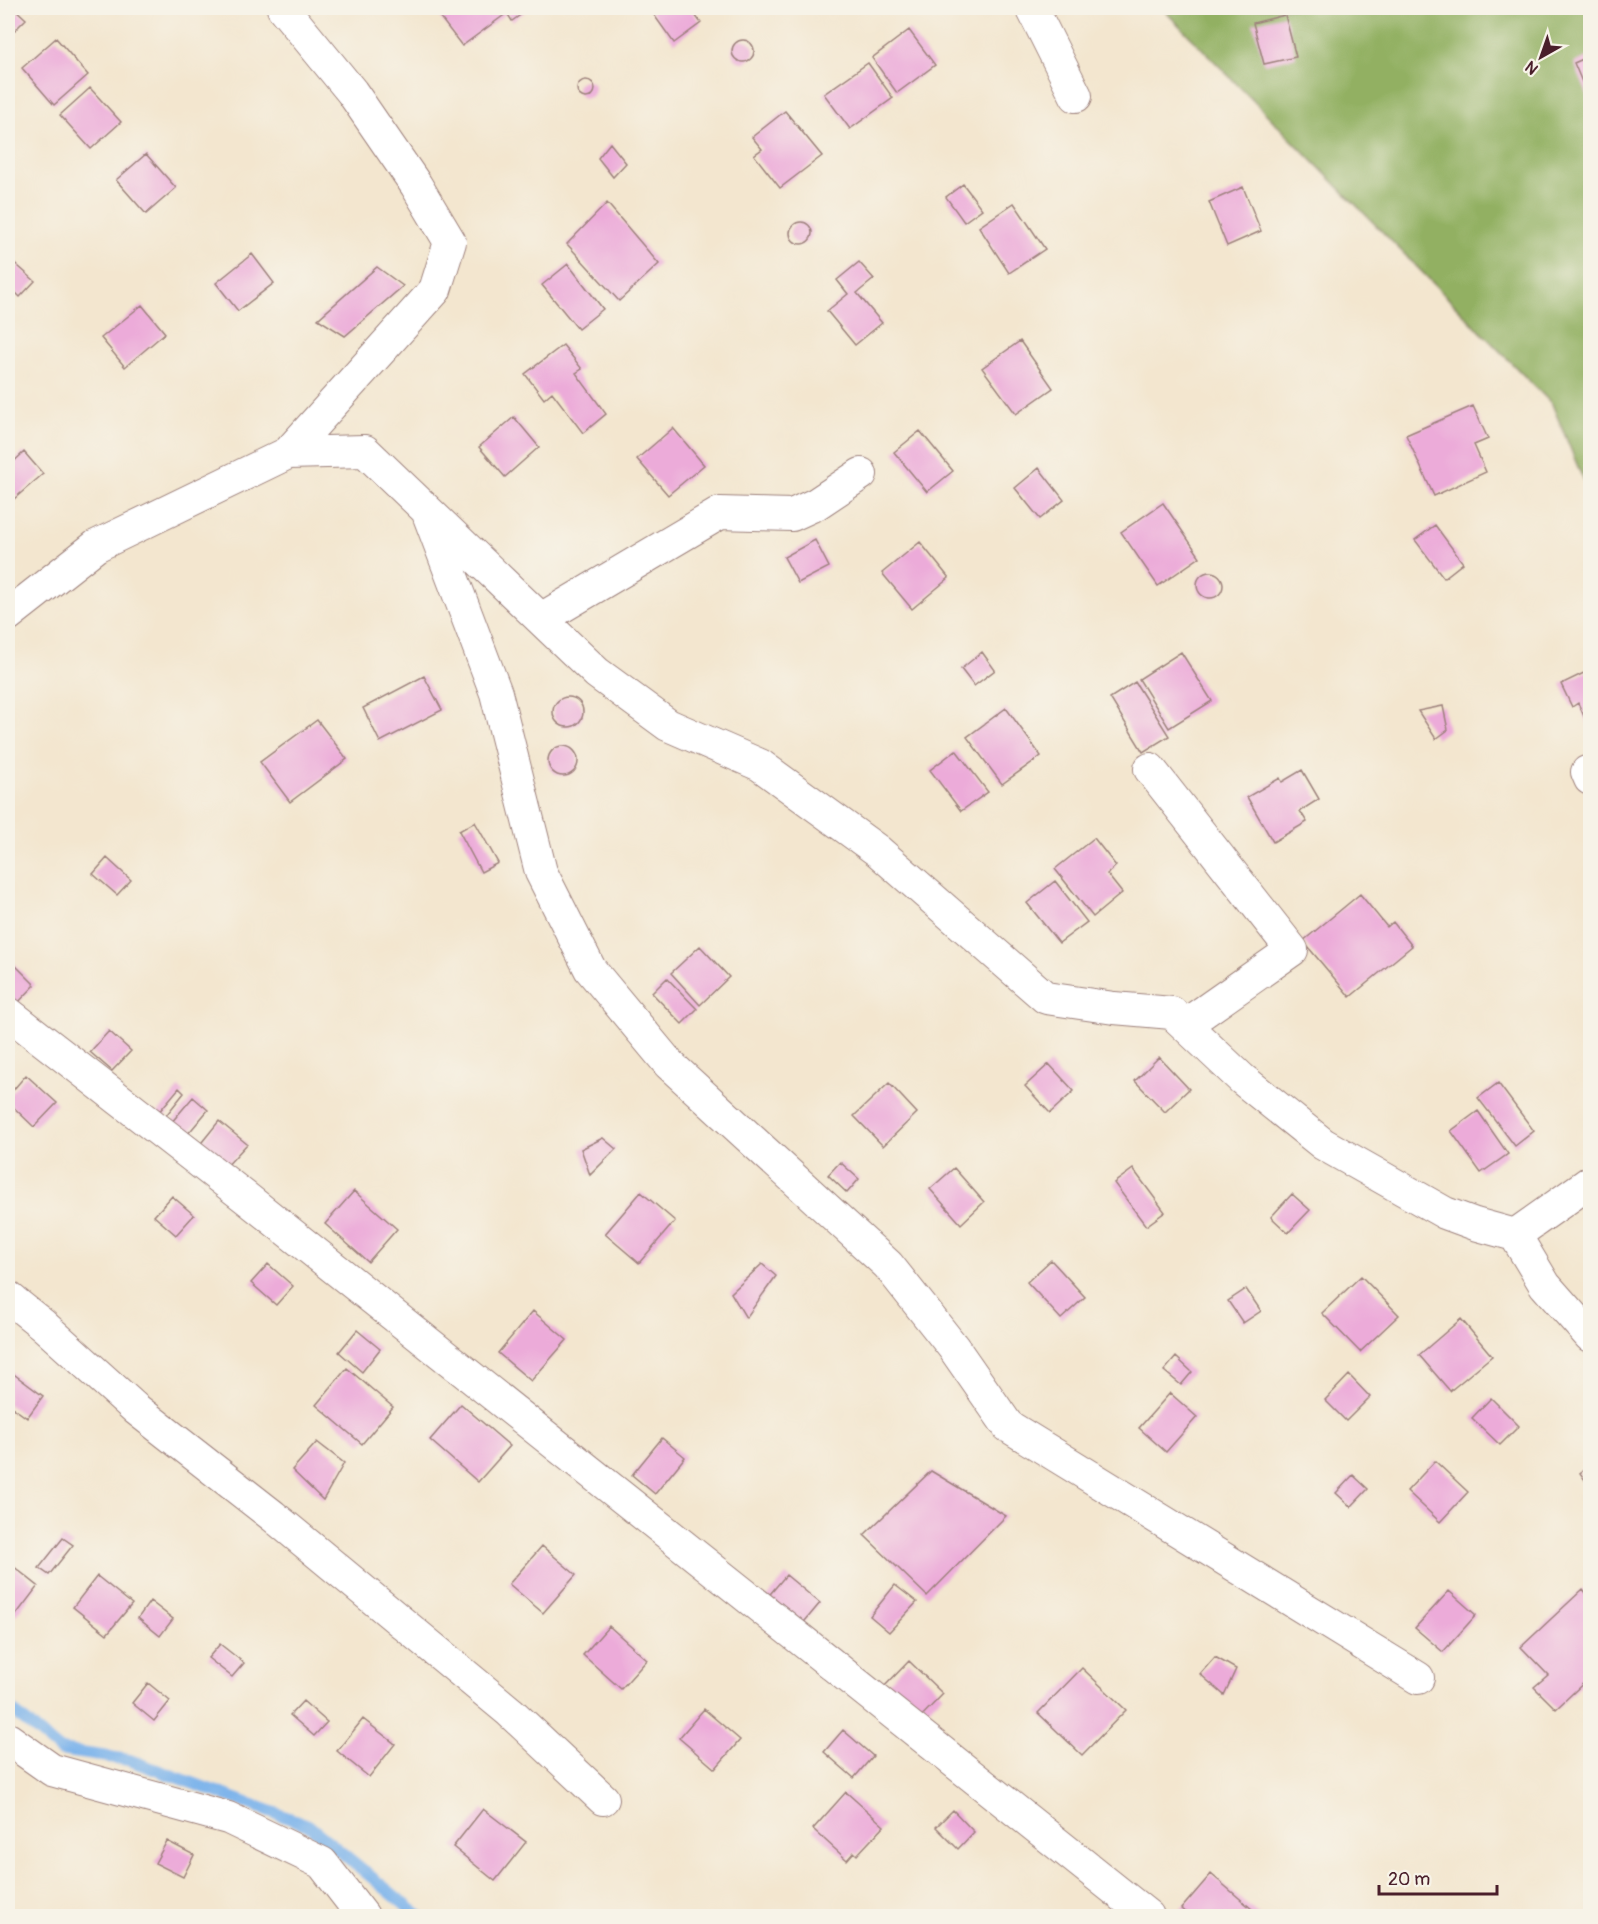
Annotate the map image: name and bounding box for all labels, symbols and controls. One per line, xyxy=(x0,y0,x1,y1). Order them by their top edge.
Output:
north arrow xyxy=(1511,27,1571,87)
text: N xyxy=(1521,56,1543,79)
scale bar xyxy=(1379,1858,1498,1896)
text: 20 m xyxy=(1388,1868,1430,1891)

